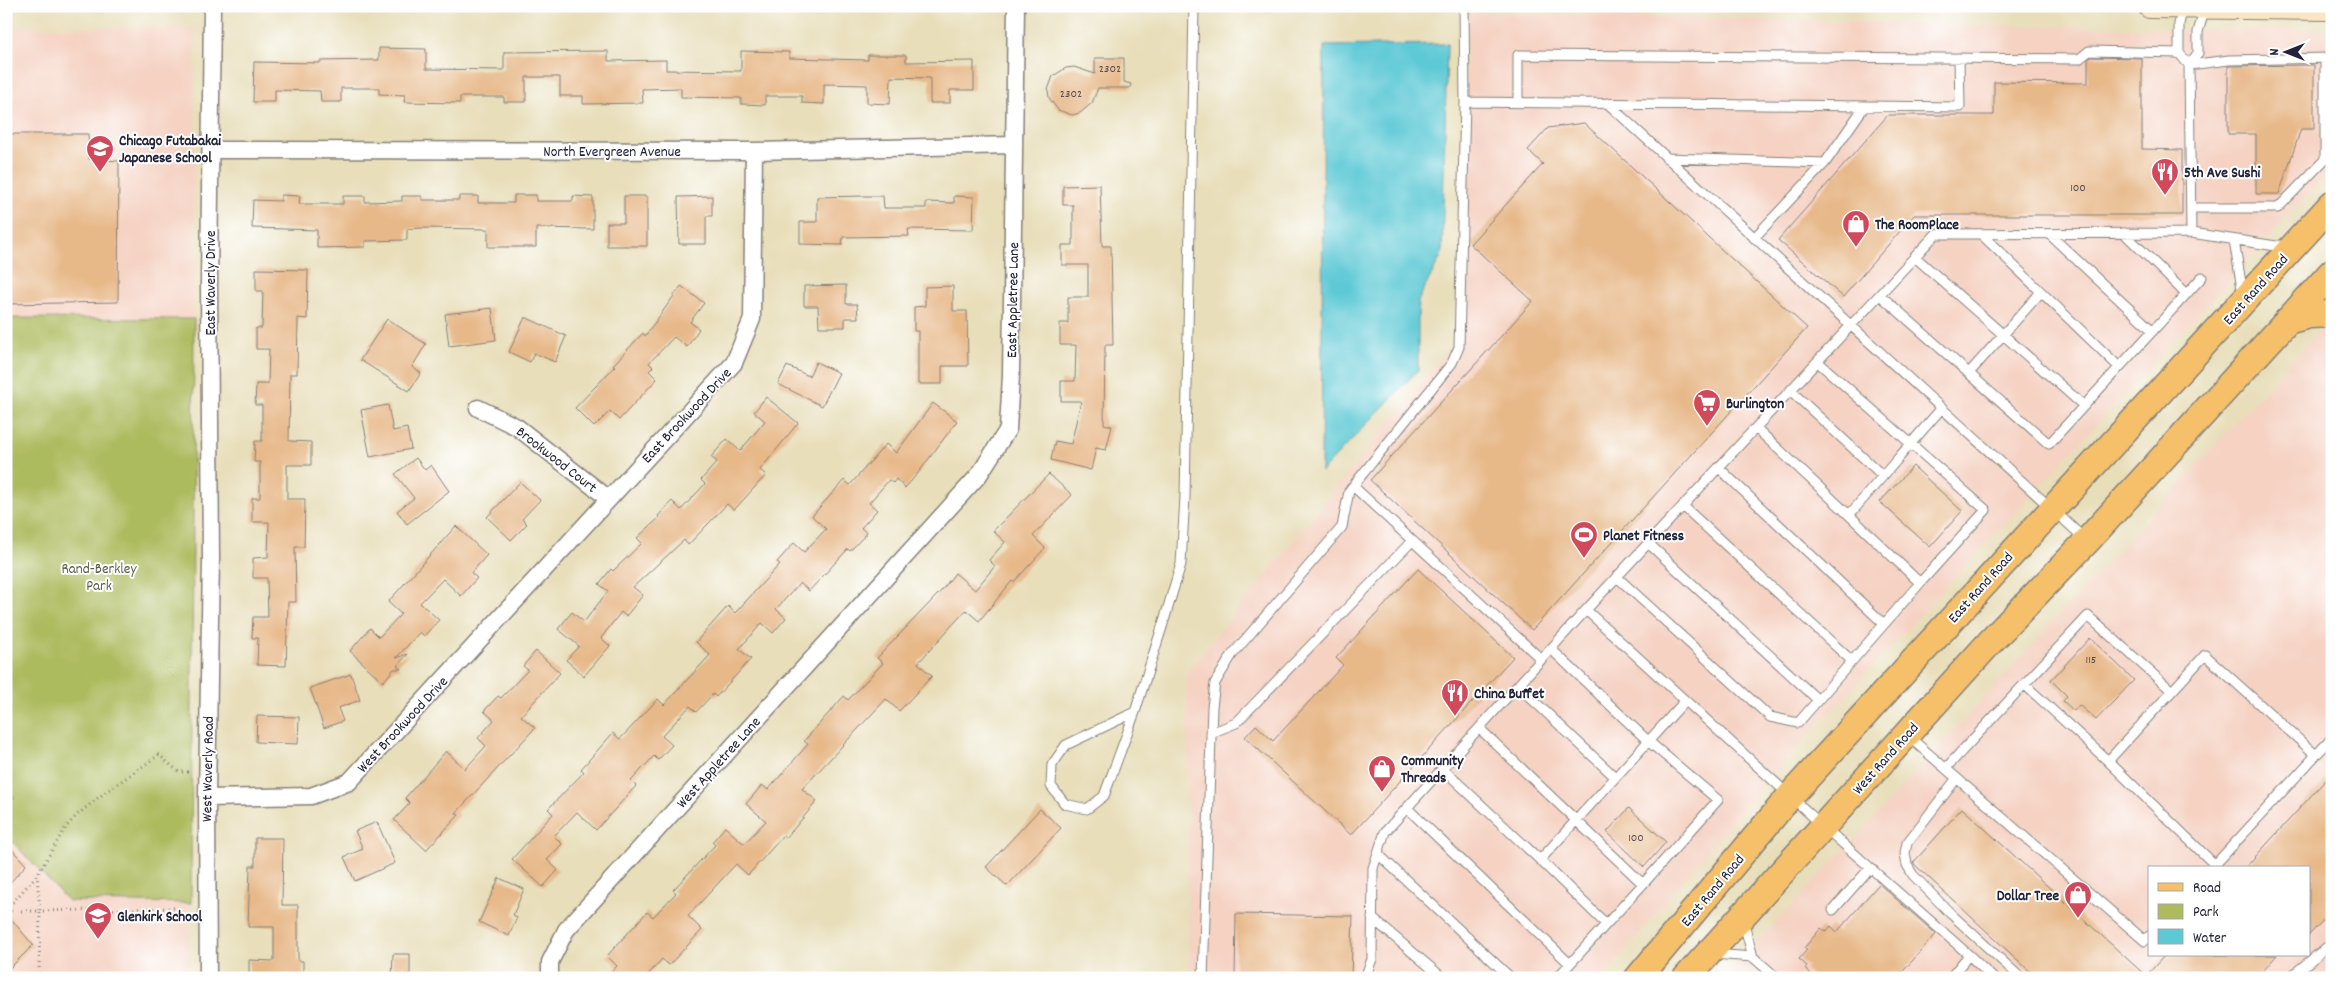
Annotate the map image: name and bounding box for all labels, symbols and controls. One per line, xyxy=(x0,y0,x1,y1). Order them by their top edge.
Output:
north arrow xyxy=(2260,28,2310,78)
text: N xyxy=(2265,48,2285,55)
house number: 2302 xyxy=(1099,61,1121,78)
house number: 2302 xyxy=(1060,86,1082,103)
place label: Chicago Futabakai Japanese School xyxy=(119,131,221,170)
school or university icon: Chicago Futabakai Japanese School xyxy=(85,134,115,173)
street label: North Evergreen Avenue xyxy=(543,142,681,164)
restaurant icon: 5th Ave Sushi xyxy=(2150,157,2180,196)
place label: 5th Ave Sushi xyxy=(2184,163,2261,185)
house number: 100 xyxy=(2070,180,2086,197)
shop icon: The RoomPlace xyxy=(1841,209,1871,248)
place label: The RoomPlace xyxy=(1875,215,1959,237)
street label: East Waverly Drive xyxy=(201,230,223,336)
street label: East Appletree Lane xyxy=(1002,242,1026,358)
street label: East Rand Road xyxy=(2219,250,2294,331)
street label: East Brookwood Drive xyxy=(637,363,738,469)
supermarket icon: Burlington xyxy=(1692,388,1722,427)
place label: Burlington xyxy=(1726,394,1784,416)
street label: Brookwood Court xyxy=(511,422,601,499)
sports icon: Planet Fitness xyxy=(1569,520,1599,559)
place label: Planet Fitness xyxy=(1603,526,1684,548)
street label: East Rand Road xyxy=(1944,548,2019,629)
park label: Rand-Berkley Park xyxy=(61,559,137,598)
house number: 115 xyxy=(2086,652,2096,669)
street label: West Brookwood Drive xyxy=(353,672,454,779)
restaurant icon: China Buffet xyxy=(1440,678,1470,717)
place label: China Buffet xyxy=(1474,684,1545,706)
street label: West Appletree Lane xyxy=(672,712,767,814)
street label: West Waverly Road xyxy=(197,716,221,822)
street label: West Rand Road xyxy=(1848,718,1925,800)
place label: Community Threads xyxy=(1401,751,1464,790)
shop icon: Community Threads xyxy=(1367,754,1397,793)
house number: 100 xyxy=(1628,830,1644,847)
street label: East Rand Road xyxy=(1677,850,1751,932)
legend xyxy=(2148,866,2310,956)
text: Road xyxy=(2193,878,2221,900)
shop icon: Dollar Tree xyxy=(2063,880,2093,919)
place label: Dollar Tree xyxy=(1997,886,2059,908)
school or university icon: Glenkirk School xyxy=(83,901,113,940)
text: Park xyxy=(2193,902,2219,924)
place label: Glenkirk School xyxy=(117,907,203,929)
text: Water xyxy=(2193,928,2227,950)

